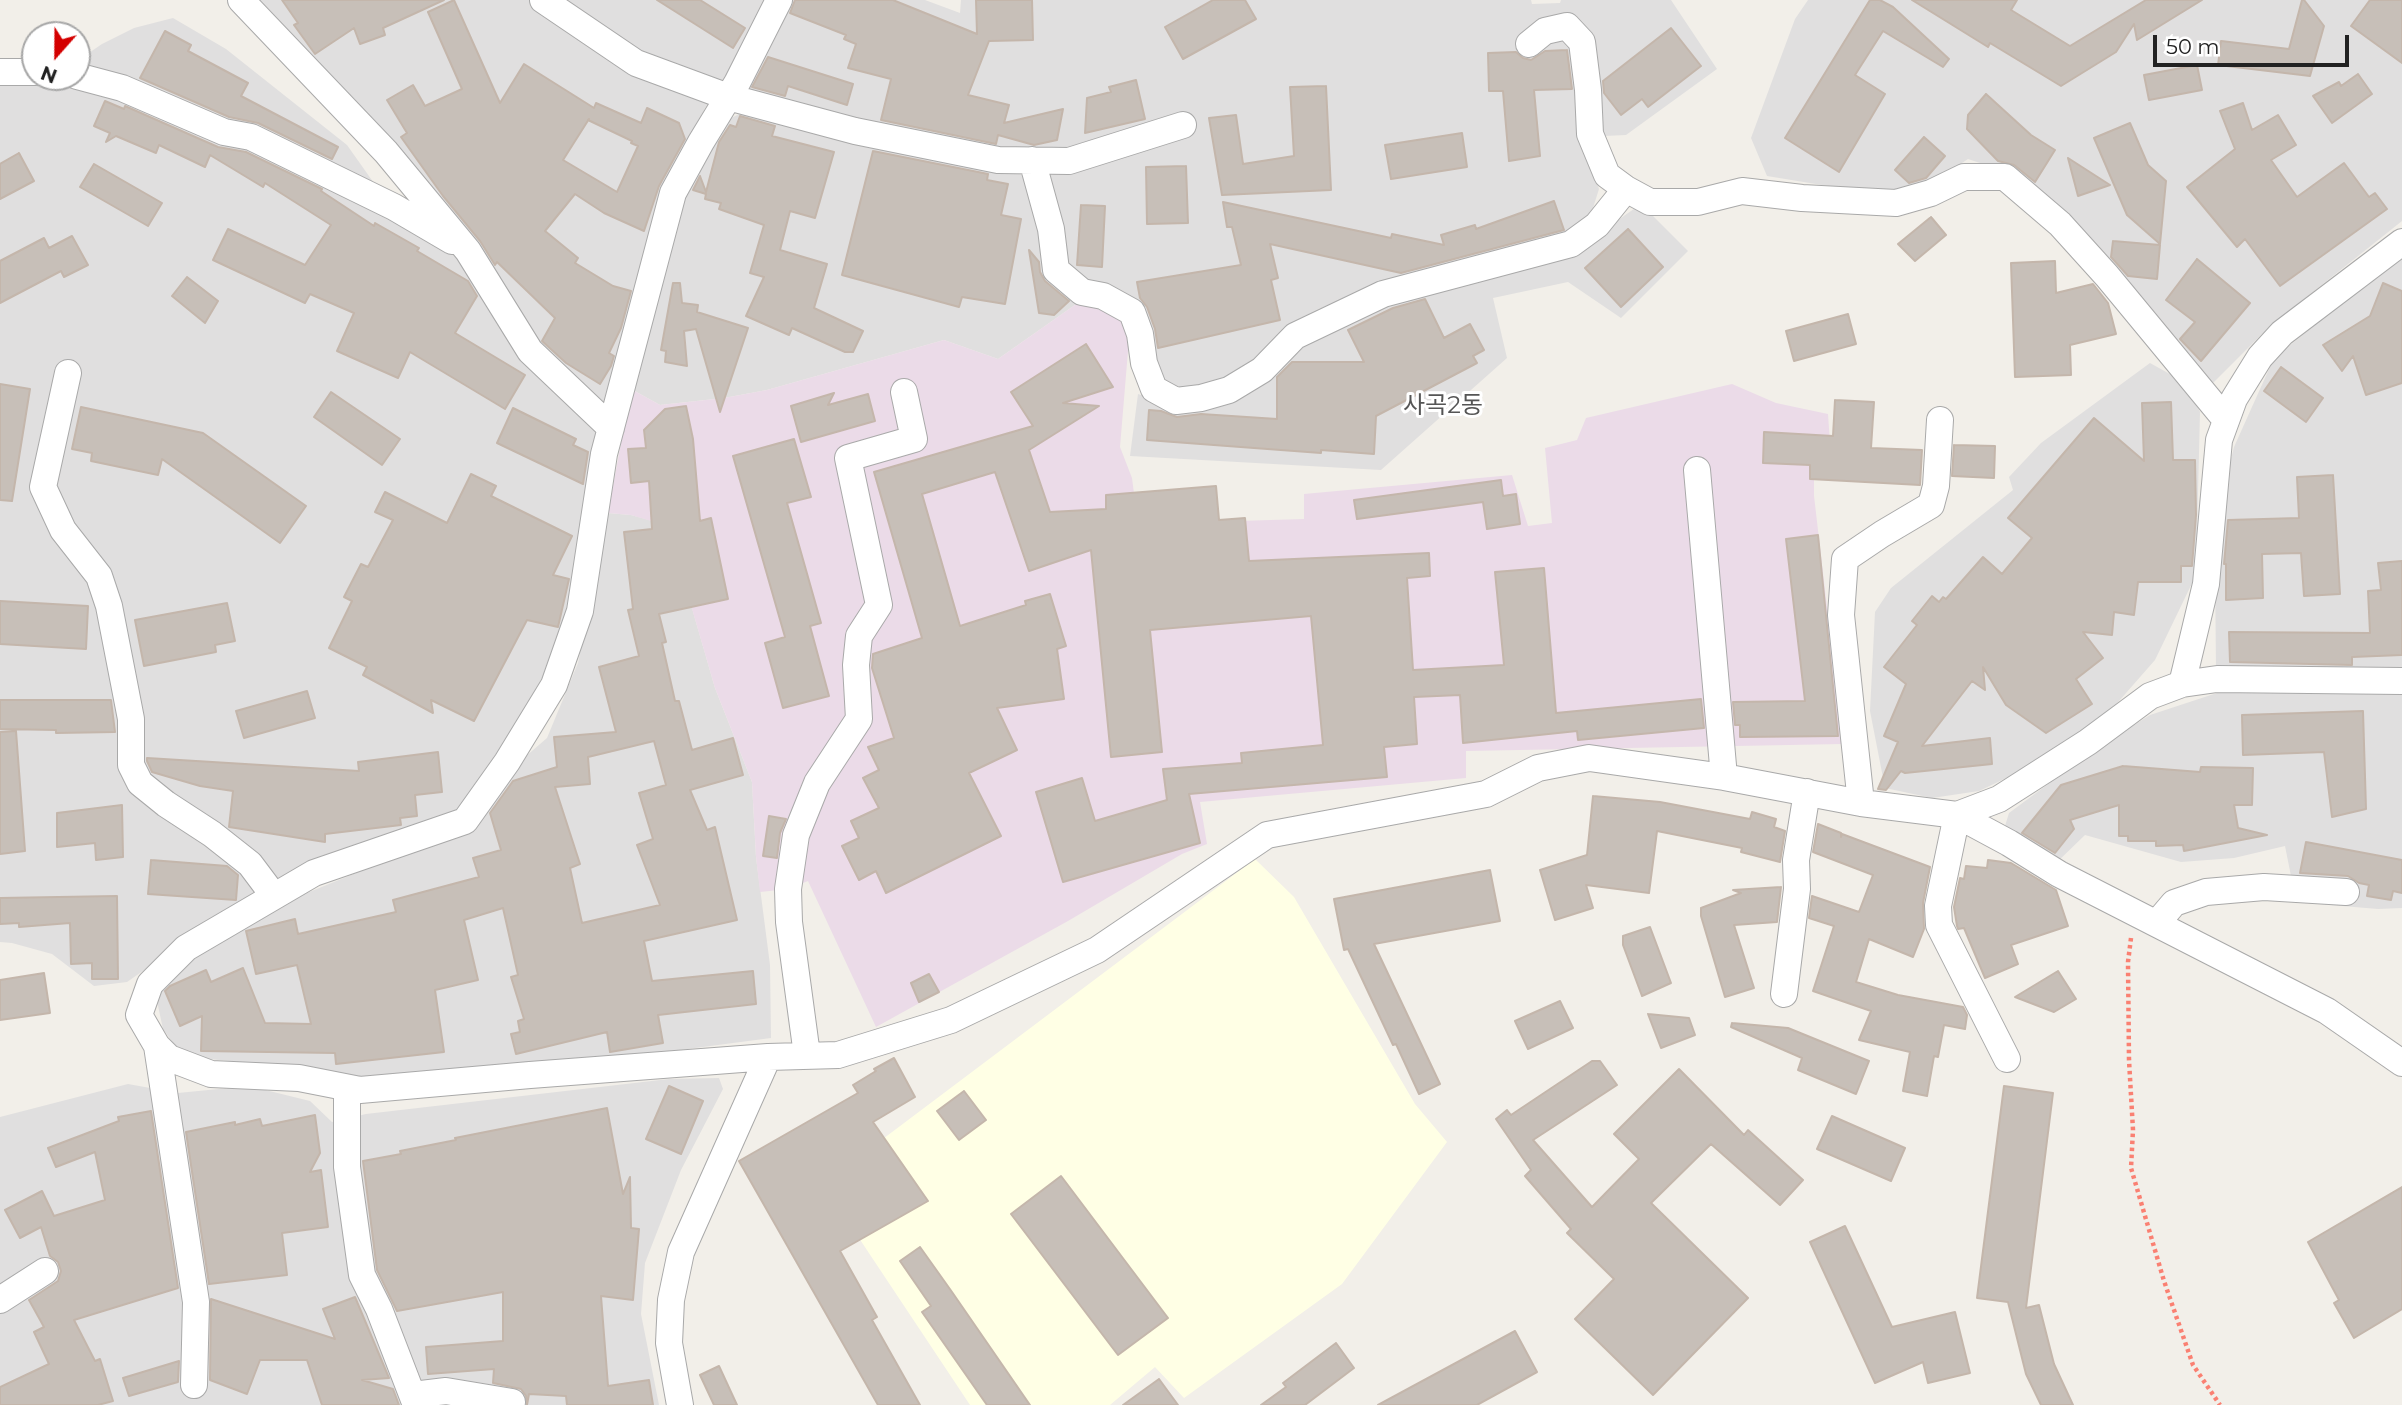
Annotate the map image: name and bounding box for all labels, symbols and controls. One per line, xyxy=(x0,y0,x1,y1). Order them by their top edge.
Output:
north arrow xyxy=(21,21,91,91)
scale bar xyxy=(2157,21,2353,65)
text: 50 m xyxy=(2166,34,2220,59)
text: N xyxy=(38,61,60,88)
district label: 사곡2동 xyxy=(1403,392,1483,420)

